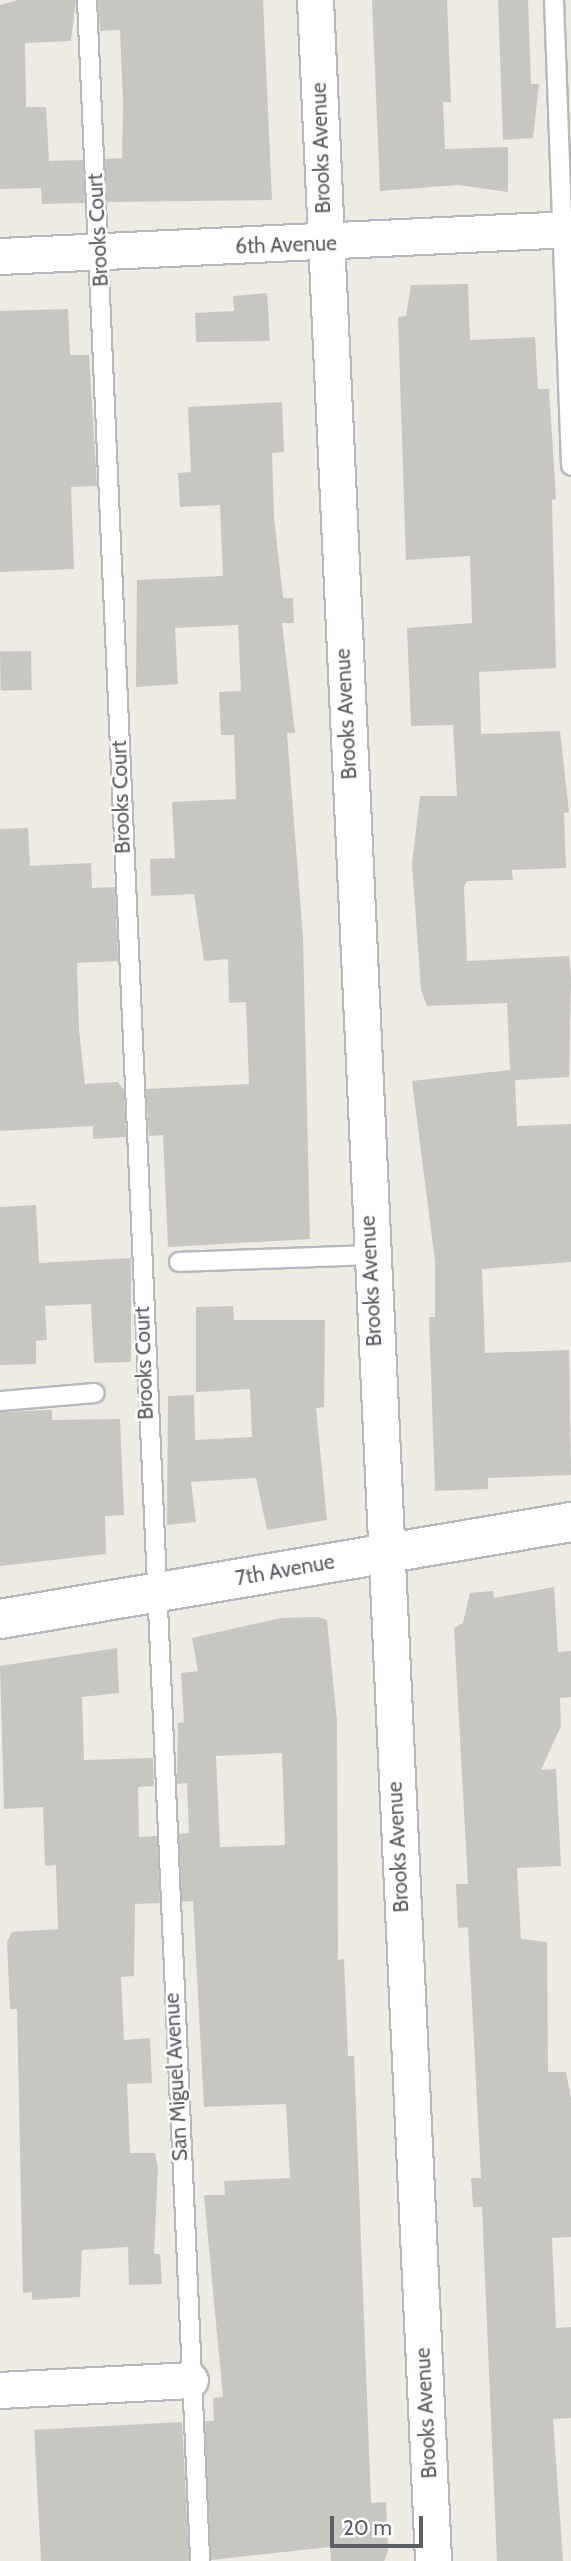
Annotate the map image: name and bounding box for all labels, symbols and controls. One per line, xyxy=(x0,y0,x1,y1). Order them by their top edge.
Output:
street label: Brooks Avenue xyxy=(306,82,336,214)
street label: Brooks Court xyxy=(82,173,114,287)
street label: 6th Avenue xyxy=(235,231,337,259)
street label: Brooks Avenue xyxy=(330,648,362,780)
street label: Brooks Court xyxy=(106,740,136,854)
street label: Brooks Avenue xyxy=(355,1215,387,1347)
street label: Brooks Court xyxy=(129,1306,159,1420)
street label: 7th Avenue xyxy=(233,1549,337,1591)
street label: Brooks Avenue xyxy=(382,1781,414,1913)
street label: San Miguel Avenue xyxy=(159,1992,193,2162)
street label: Brooks Avenue xyxy=(410,2347,442,2479)
scale bar xyxy=(333,2502,426,2546)
text: 20 m xyxy=(343,2515,392,2540)

